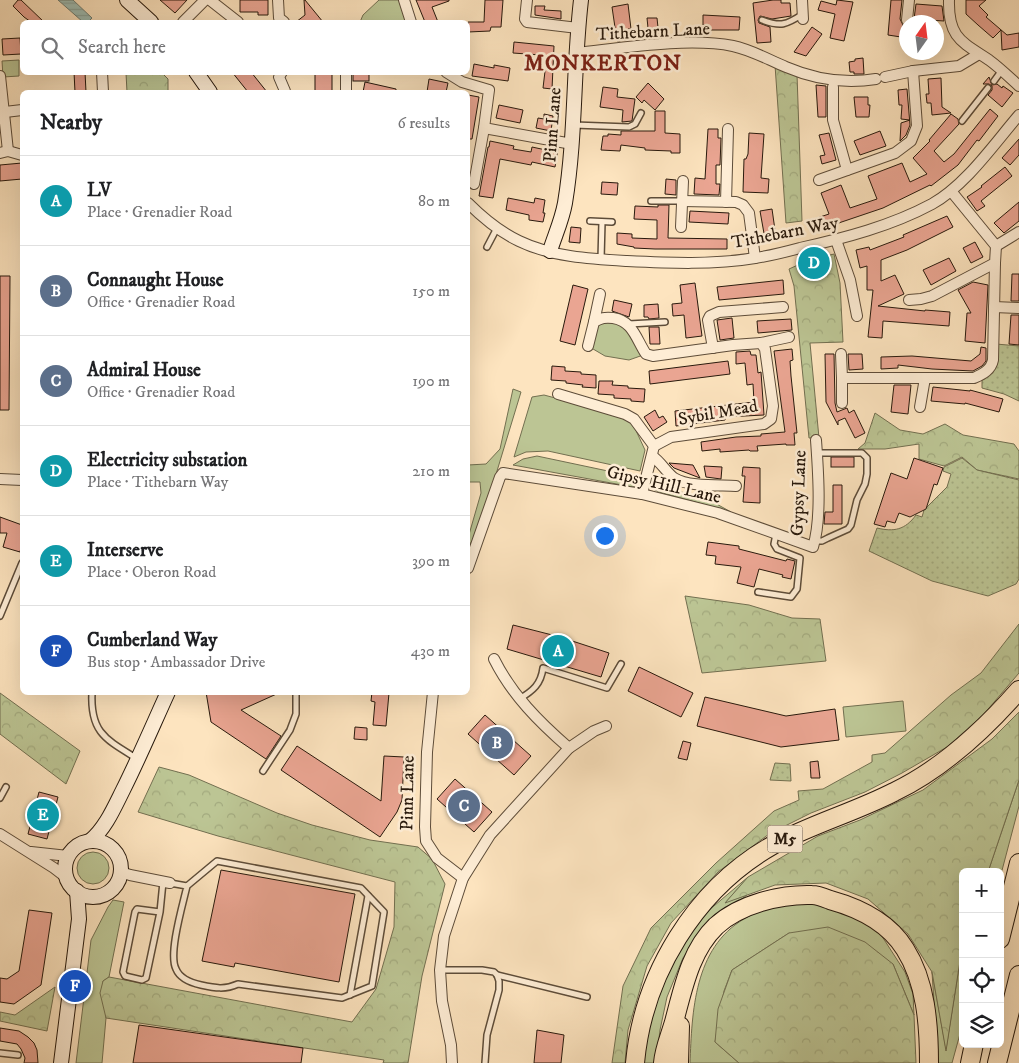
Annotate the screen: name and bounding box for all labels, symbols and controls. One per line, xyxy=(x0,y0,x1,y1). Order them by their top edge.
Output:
north arrow xyxy=(899,15,944,60)
street label: Tithebarn Lane xyxy=(595,18,711,46)
search box xyxy=(20,20,470,75)
icon: search xyxy=(38,34,66,62)
text: Search here xyxy=(78,36,166,59)
district label: MONKERTON xyxy=(524,50,682,77)
street label: Pinn Lane xyxy=(539,87,567,163)
text: Nearby xyxy=(40,110,102,136)
text: 6 results xyxy=(397,113,450,133)
text: LV xyxy=(87,179,112,202)
text: A xyxy=(51,191,61,211)
text: 80 m xyxy=(418,191,450,211)
text: Place · Grenadier Road xyxy=(87,202,232,222)
street label: Tithebarn Way xyxy=(730,212,841,254)
pin: D xyxy=(798,244,830,282)
text: Connaught House xyxy=(87,269,224,292)
text: B xyxy=(51,281,61,301)
text: 150 m xyxy=(412,281,450,301)
text: Office · Grenadier Road xyxy=(87,292,235,312)
text: Admiral House xyxy=(87,359,201,382)
text: C xyxy=(51,371,61,391)
text: 190 m xyxy=(412,371,450,391)
text: Office · Grenadier Road xyxy=(87,382,235,402)
street label: Sybil Mead xyxy=(676,395,760,431)
text: Electricity substation xyxy=(87,449,247,472)
street label: Gypsy Lane xyxy=(787,450,811,536)
text: D xyxy=(50,461,62,481)
text: 210 m xyxy=(412,461,450,481)
street label: Gipsy Hill Lane xyxy=(605,461,723,509)
text: Place · Tithebarn Way xyxy=(87,472,228,492)
your location xyxy=(592,523,618,549)
text: Interserve xyxy=(87,539,163,562)
text: E xyxy=(50,551,62,571)
text: 390 m xyxy=(412,551,450,571)
text: Place · Oberon Road xyxy=(87,562,216,582)
text: Cumberland Way xyxy=(87,629,217,652)
pin: A xyxy=(542,632,574,670)
text: F xyxy=(51,641,61,661)
text: 430 m xyxy=(411,641,450,661)
text: Bus stop · Ambassador Drive xyxy=(87,652,265,672)
pin: B xyxy=(481,724,513,762)
street label: Pinn Lane xyxy=(396,755,420,831)
pin: C xyxy=(448,787,480,825)
pin: E xyxy=(27,796,59,834)
road number: M5 xyxy=(768,826,802,852)
map controls xyxy=(959,868,1004,1048)
button: + xyxy=(959,868,1004,913)
button: − xyxy=(959,913,1004,958)
button: locate xyxy=(959,958,1004,1003)
pin: F xyxy=(59,967,91,1005)
button: layers xyxy=(959,1003,1004,1048)

